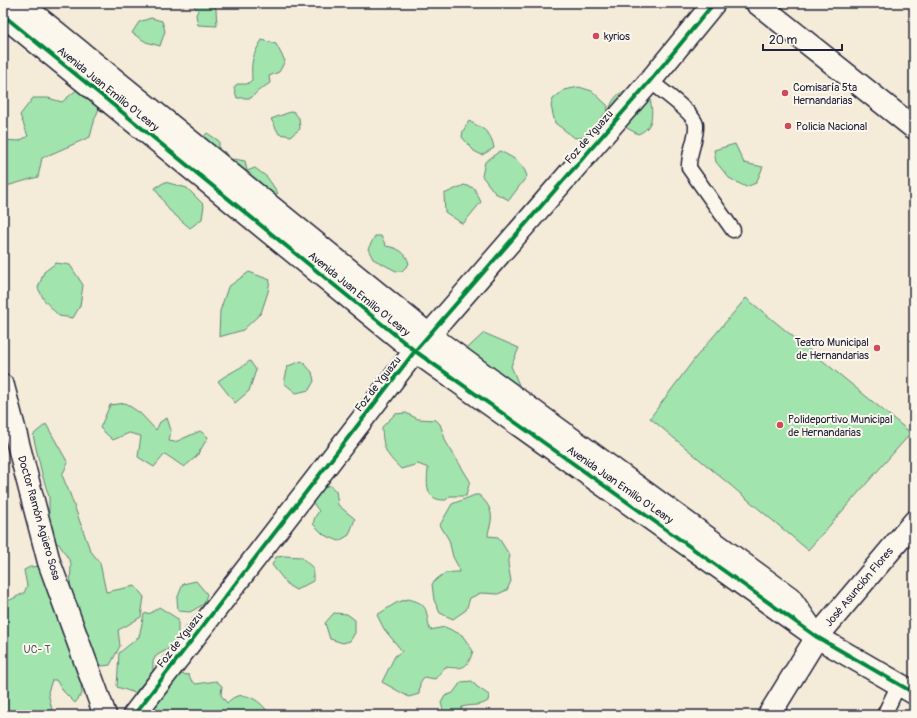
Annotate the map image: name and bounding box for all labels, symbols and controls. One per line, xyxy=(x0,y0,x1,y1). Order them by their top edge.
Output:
scale bar xyxy=(763,26,842,52)
place label: kyrios xyxy=(604,30,630,43)
marker: kyrios xyxy=(591,31,601,41)
text: 20 m xyxy=(769,33,798,48)
street label: Avenida Juan Emilio O'Leary xyxy=(55,44,162,134)
place label: Comisaría 5ta Hernandarias xyxy=(793,81,857,107)
marker: Comisaría 5ta Hernandarias xyxy=(780,88,790,98)
street label: Foz de Yguazu xyxy=(562,108,616,166)
place label: Policia Nacional xyxy=(796,120,867,133)
marker: Policia Nacional xyxy=(783,121,793,131)
street label: Avenida Juan Emilio O'Leary xyxy=(306,249,413,339)
place label: Teatro Municipal de Hernandarias xyxy=(795,336,869,362)
marker: Teatro Municipal de Hernandarias xyxy=(872,343,882,353)
street label: Foz de Yguazu xyxy=(352,354,404,414)
place label: Polideportivo Municipal de Hernandarias xyxy=(788,413,893,439)
marker: Polideportivo Municipal de Hernandarias xyxy=(775,420,785,430)
street label: Avenida Juan Emilio O'Leary xyxy=(564,443,676,527)
street label: Doctor Ramón Agüero Sosa xyxy=(15,454,63,582)
street label: José Asunción Flores xyxy=(822,545,896,629)
street label: Foz de Yguazu xyxy=(154,610,206,670)
park label: UC- T xyxy=(23,643,51,656)

